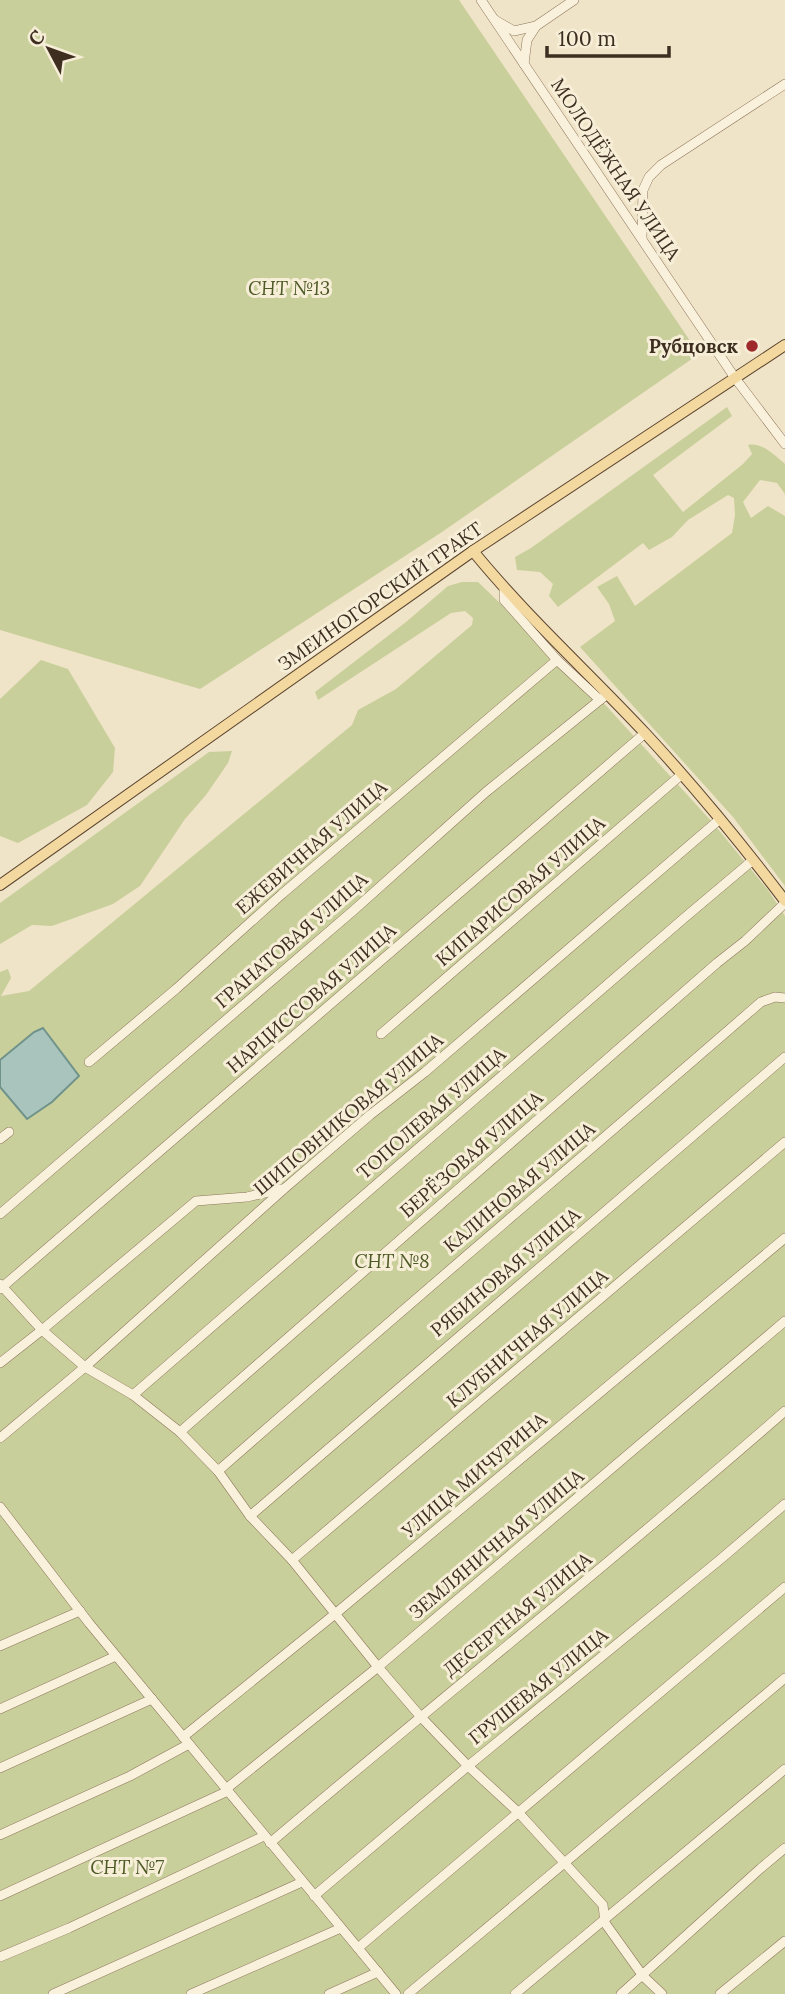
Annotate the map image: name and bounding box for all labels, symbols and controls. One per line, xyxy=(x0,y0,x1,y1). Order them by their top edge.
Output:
north arrow xyxy=(14,14,84,84)
scale bar xyxy=(547,14,670,58)
text: С xyxy=(23,25,50,51)
text: 100 m xyxy=(558,25,616,52)
street label: МОЛОДЁЖНАЯ УЛИЦА xyxy=(546,73,687,266)
park label: СНТ №13 xyxy=(248,276,330,300)
place label: Рубцовск xyxy=(649,334,738,358)
marker: Рубцовск xyxy=(744,338,760,354)
street label: ЗМЕИНОГОРСКИЙ ТРАКТ xyxy=(273,516,487,676)
street label: ЕЖЕВИЧНАЯ УЛИЦА xyxy=(230,774,392,919)
street label: КИПАРИСОВАЯ УЛИЦА xyxy=(430,810,610,971)
street label: ГРАНАТОВАЯ УЛИЦА xyxy=(210,866,373,1013)
street label: НАРЦИССОВАЯ УЛИЦА xyxy=(221,917,401,1078)
street label: ШИПОВНИКОВАЯ УЛИЦА xyxy=(248,1027,448,1200)
street label: ТОПОЛЕВАЯ УЛИЦА xyxy=(352,1041,511,1184)
street label: БЕРЁЗОВАЯ УЛИЦА xyxy=(395,1085,548,1222)
street label: КАЛИНОВАЯ УЛИЦА xyxy=(438,1116,600,1257)
street label: РЯБИНОВАЯ УЛИЦА xyxy=(425,1202,586,1342)
park label: СНТ №8 xyxy=(354,1249,430,1273)
street label: КЛУБНИЧНАЯ УЛИЦА xyxy=(441,1263,613,1413)
street label: УЛИЦА МИЧУРИНА xyxy=(396,1407,552,1543)
street label: ЗЕМЛЯНИЧНАЯ УЛИЦА xyxy=(404,1463,589,1624)
street label: ДЕСЕРТНАЯ УЛИЦА xyxy=(438,1546,597,1681)
street label: ГРУШЕВАЯ УЛИЦА xyxy=(464,1622,613,1749)
park label: СНТ №7 xyxy=(90,1855,164,1879)

